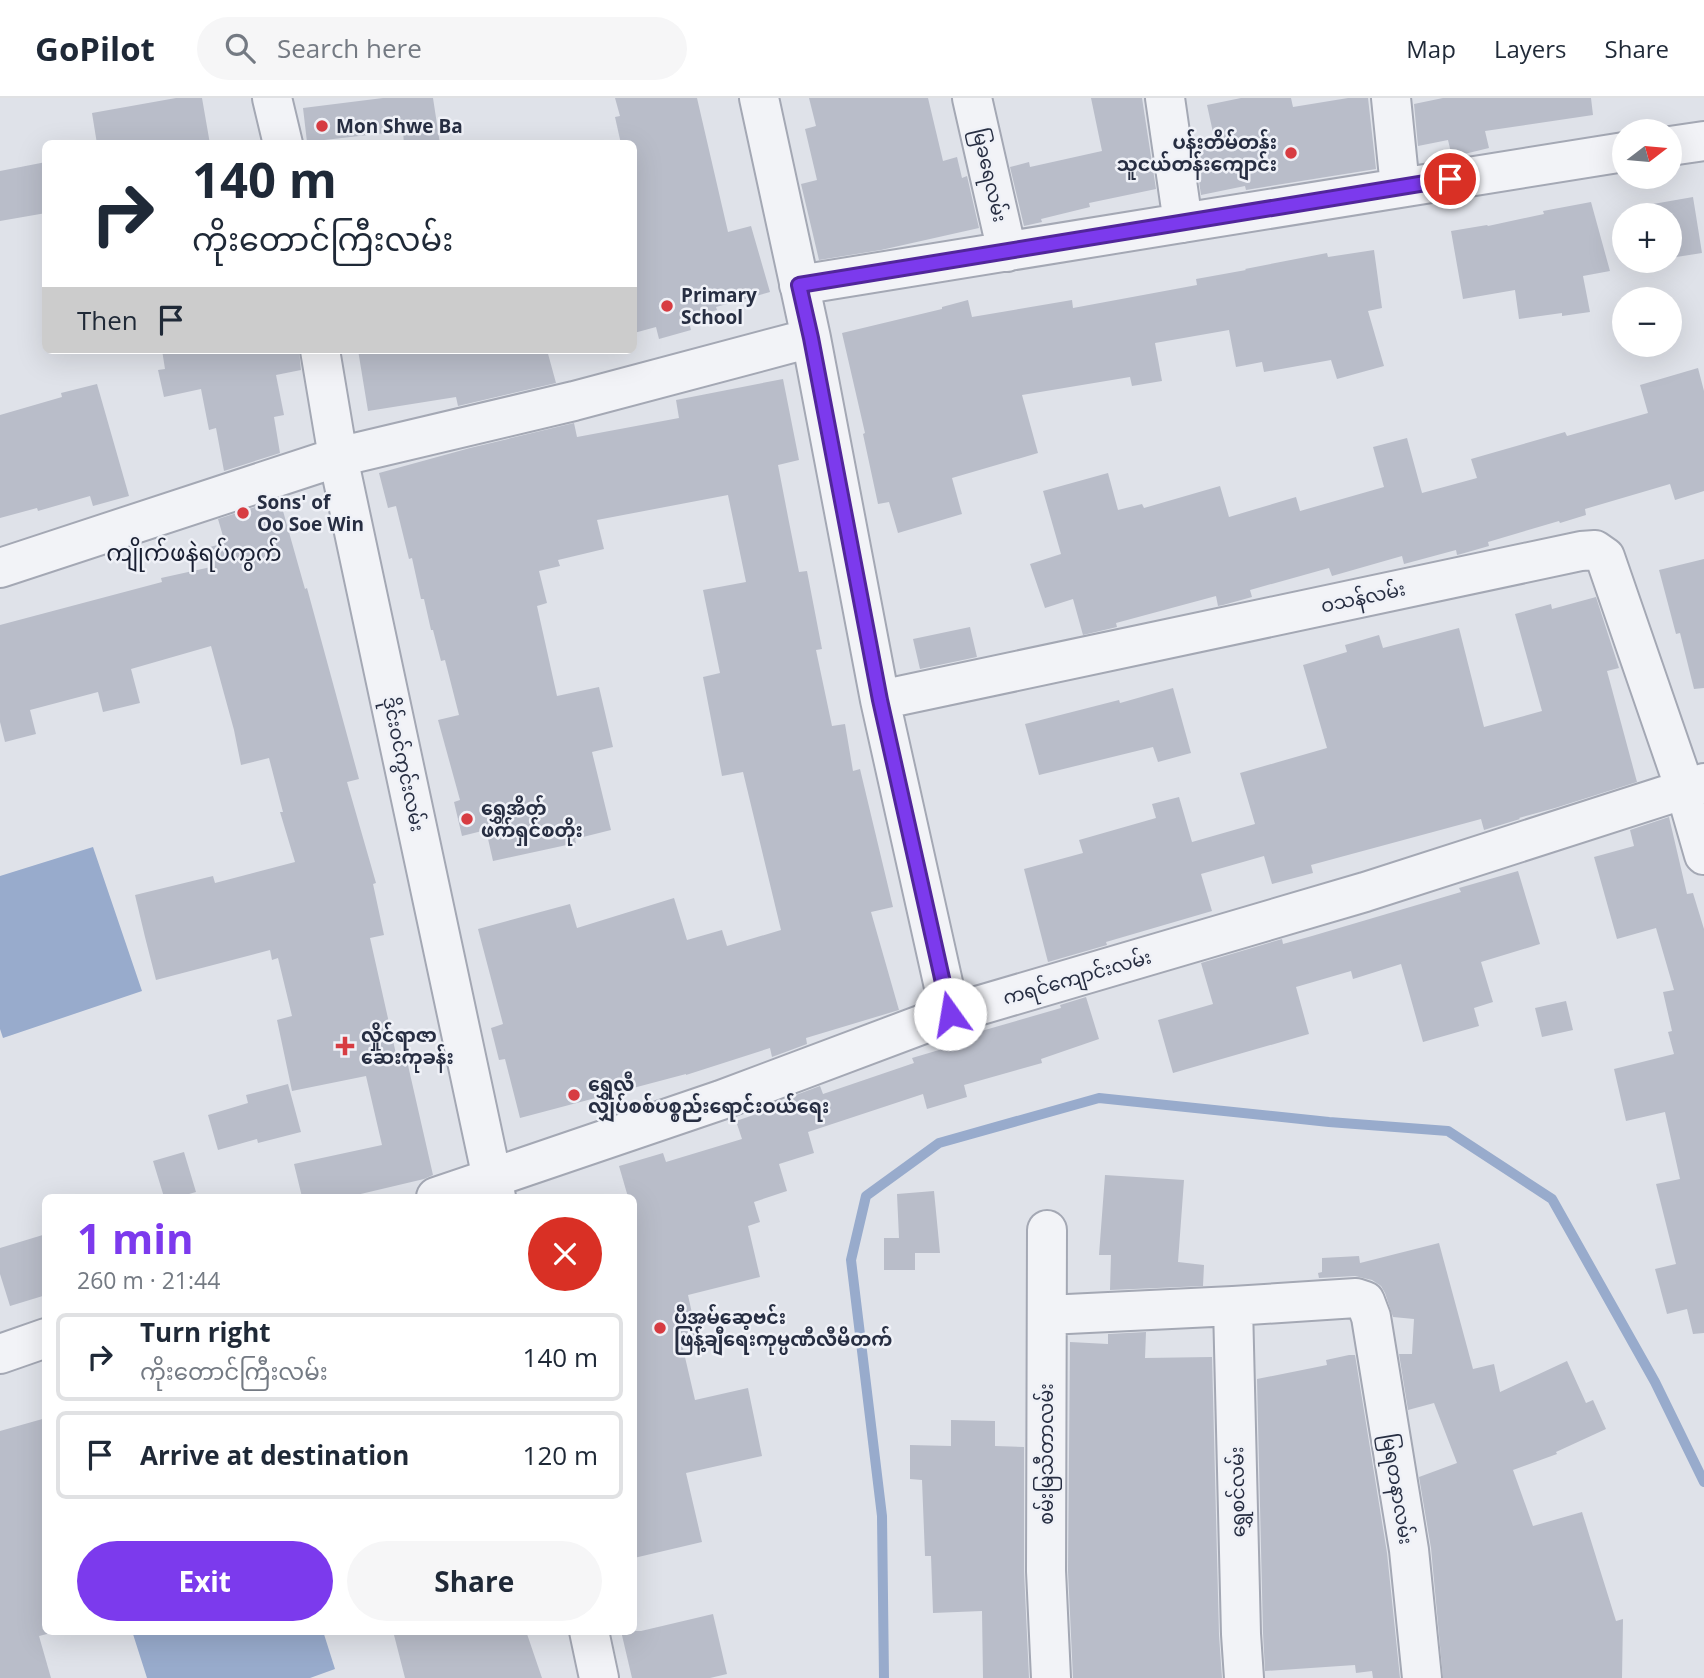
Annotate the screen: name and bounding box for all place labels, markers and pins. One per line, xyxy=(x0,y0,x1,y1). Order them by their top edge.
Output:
place label: Mon Shwe Ba xyxy=(336,113,463,139)
marker: Mon Shwe Ba xyxy=(314,118,330,134)
place label: ပန်းတိမ်တန်း သူငယ်တန်းကျောင်း xyxy=(1117,129,1277,181)
marker: ပန်းတိမ်တန်း သူငယ်တန်းကျောင်း xyxy=(1283,145,1299,161)
pin xyxy=(1420,149,1480,209)
place label: Primary School xyxy=(681,282,757,330)
marker: Primary School xyxy=(659,298,675,314)
place label: Sons' of Oo Soe Win xyxy=(257,489,364,537)
marker: Sons' of Oo Soe Win xyxy=(235,505,251,521)
place label: ရွှေအိတ် ဖက်ရှင်စတိုး xyxy=(481,795,583,846)
marker: ရွှေအိတ် ဖက်ရှင်စတိုး xyxy=(459,811,475,827)
place label: လှိုင်ရာဇာ ဆေးကုခန်း xyxy=(361,1022,454,1073)
marker: လှိုင်ရာဇာ ဆေးကုခန်း xyxy=(335,1036,355,1056)
place label: ရွှေလီ လျှပ်စစ်ပစ္စည်းရောင်းဝယ်ရေး xyxy=(588,1071,829,1122)
marker: ရွှေလီ လျှပ်စစ်ပစ္စည်းရောင်းဝယ်ရေး xyxy=(566,1087,582,1103)
place label: ပီအမ်ဆေ့ဗင်း ဖြန့်ချီရေးကုမ္ပဏီလီမိတက် xyxy=(674,1304,892,1356)
marker: ပီအမ်ဆေ့ဗင်း ဖြန့်ချီရေးကုမ္ပဏီလီမိတက် xyxy=(652,1320,668,1336)

